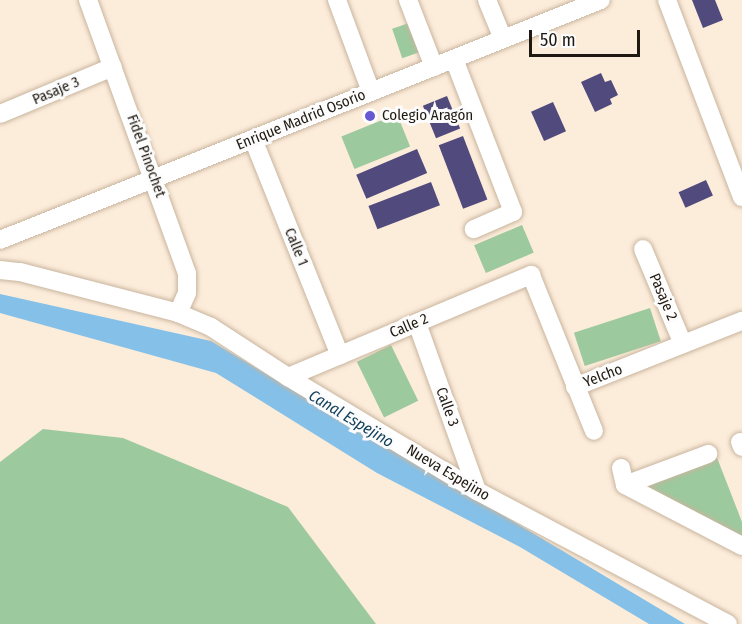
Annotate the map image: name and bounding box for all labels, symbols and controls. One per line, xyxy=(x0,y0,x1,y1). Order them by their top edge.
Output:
scale bar xyxy=(532,18,643,56)
text: 50 m xyxy=(540,29,576,51)
street label: Pasaje 3 xyxy=(30,73,82,109)
street label: Enrique Madrid Osorio xyxy=(234,86,368,154)
place label: Colegio Aragón xyxy=(382,107,473,125)
marker: Colegio Aragón xyxy=(363,109,377,123)
street label: Fidel Pinochet xyxy=(123,112,169,200)
street label: Calle 1 xyxy=(280,225,312,269)
street label: Pasaje 2 xyxy=(645,271,681,323)
street label: Calle 2 xyxy=(387,310,431,342)
street label: Yelcho xyxy=(581,360,625,392)
street label: Calle 3 xyxy=(432,385,462,429)
water label: Canal Espejino xyxy=(305,386,397,452)
street label: Nueva Espejino xyxy=(403,441,493,505)

